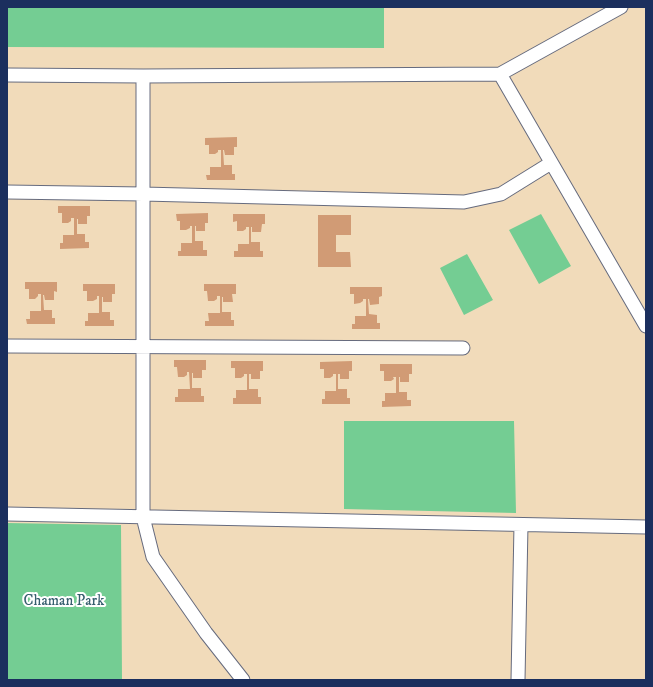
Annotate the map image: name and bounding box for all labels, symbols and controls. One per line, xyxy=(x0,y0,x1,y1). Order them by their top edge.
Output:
park label: Chaman Park xyxy=(24,593,104,611)

